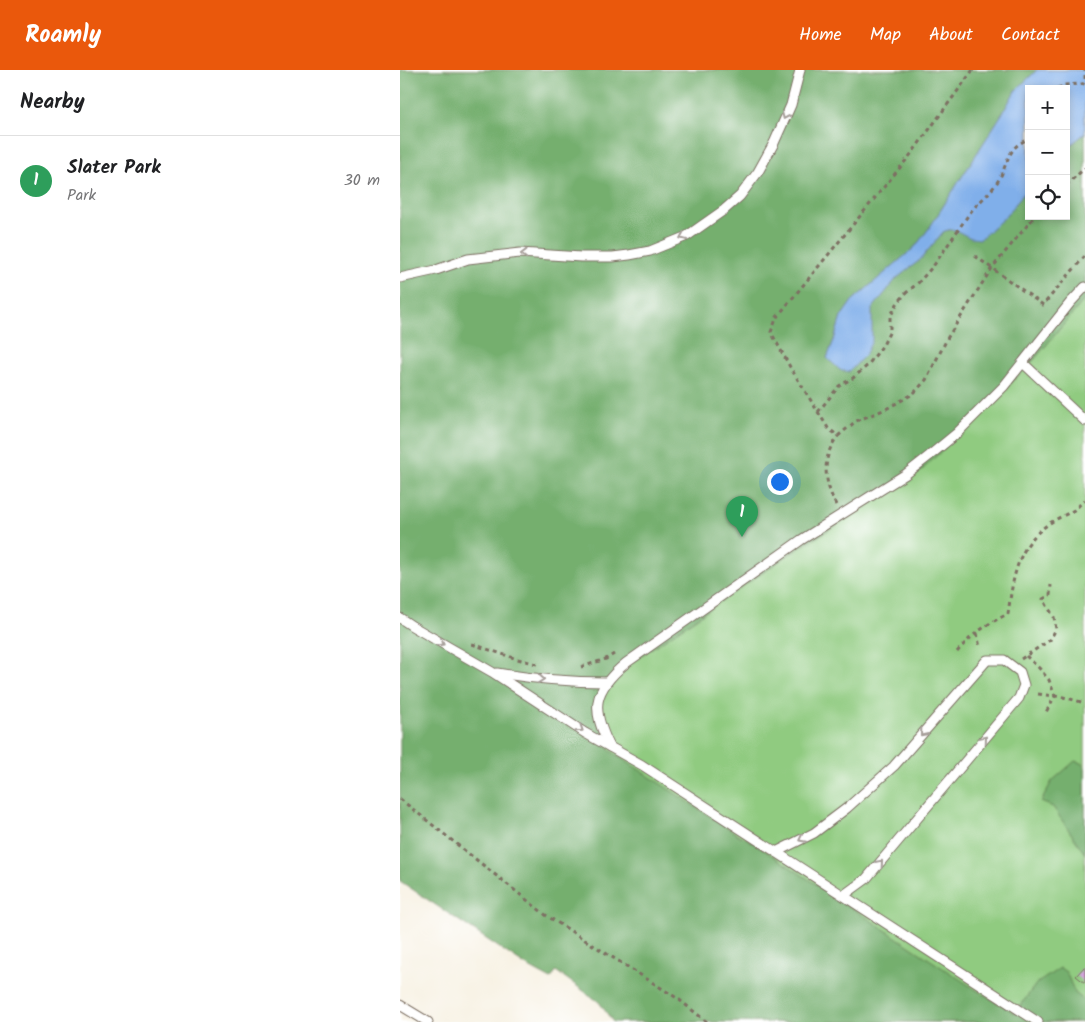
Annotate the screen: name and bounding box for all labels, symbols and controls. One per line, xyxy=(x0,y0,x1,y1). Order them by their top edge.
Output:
text: Roamly xyxy=(25,16,101,55)
text: Home xyxy=(799,21,842,50)
text: Map xyxy=(870,21,901,50)
text: About xyxy=(929,21,973,50)
text: Contact xyxy=(1001,21,1060,50)
map controls xyxy=(1025,85,1070,220)
button: + xyxy=(1025,85,1070,130)
text: Nearby xyxy=(20,86,85,119)
one-way arrow xyxy=(781,111,792,120)
button: − xyxy=(1025,130,1070,175)
text: Slater Park xyxy=(67,153,161,183)
text: 1 xyxy=(34,168,38,193)
text: 30 m xyxy=(344,168,380,193)
button: locate xyxy=(1025,175,1070,220)
text: Park xyxy=(67,183,96,208)
one-way arrow xyxy=(679,231,688,242)
one-way arrow xyxy=(520,249,528,259)
your location xyxy=(767,469,793,495)
pin: 1 xyxy=(726,496,758,537)
one-way arrow xyxy=(436,637,445,647)
one-way arrow xyxy=(537,674,545,685)
one-way arrow xyxy=(574,723,583,732)
one-way arrow xyxy=(920,727,929,736)
one-way arrow xyxy=(979,736,987,745)
one-way arrow xyxy=(798,833,807,843)
one-way arrow xyxy=(874,860,883,869)

